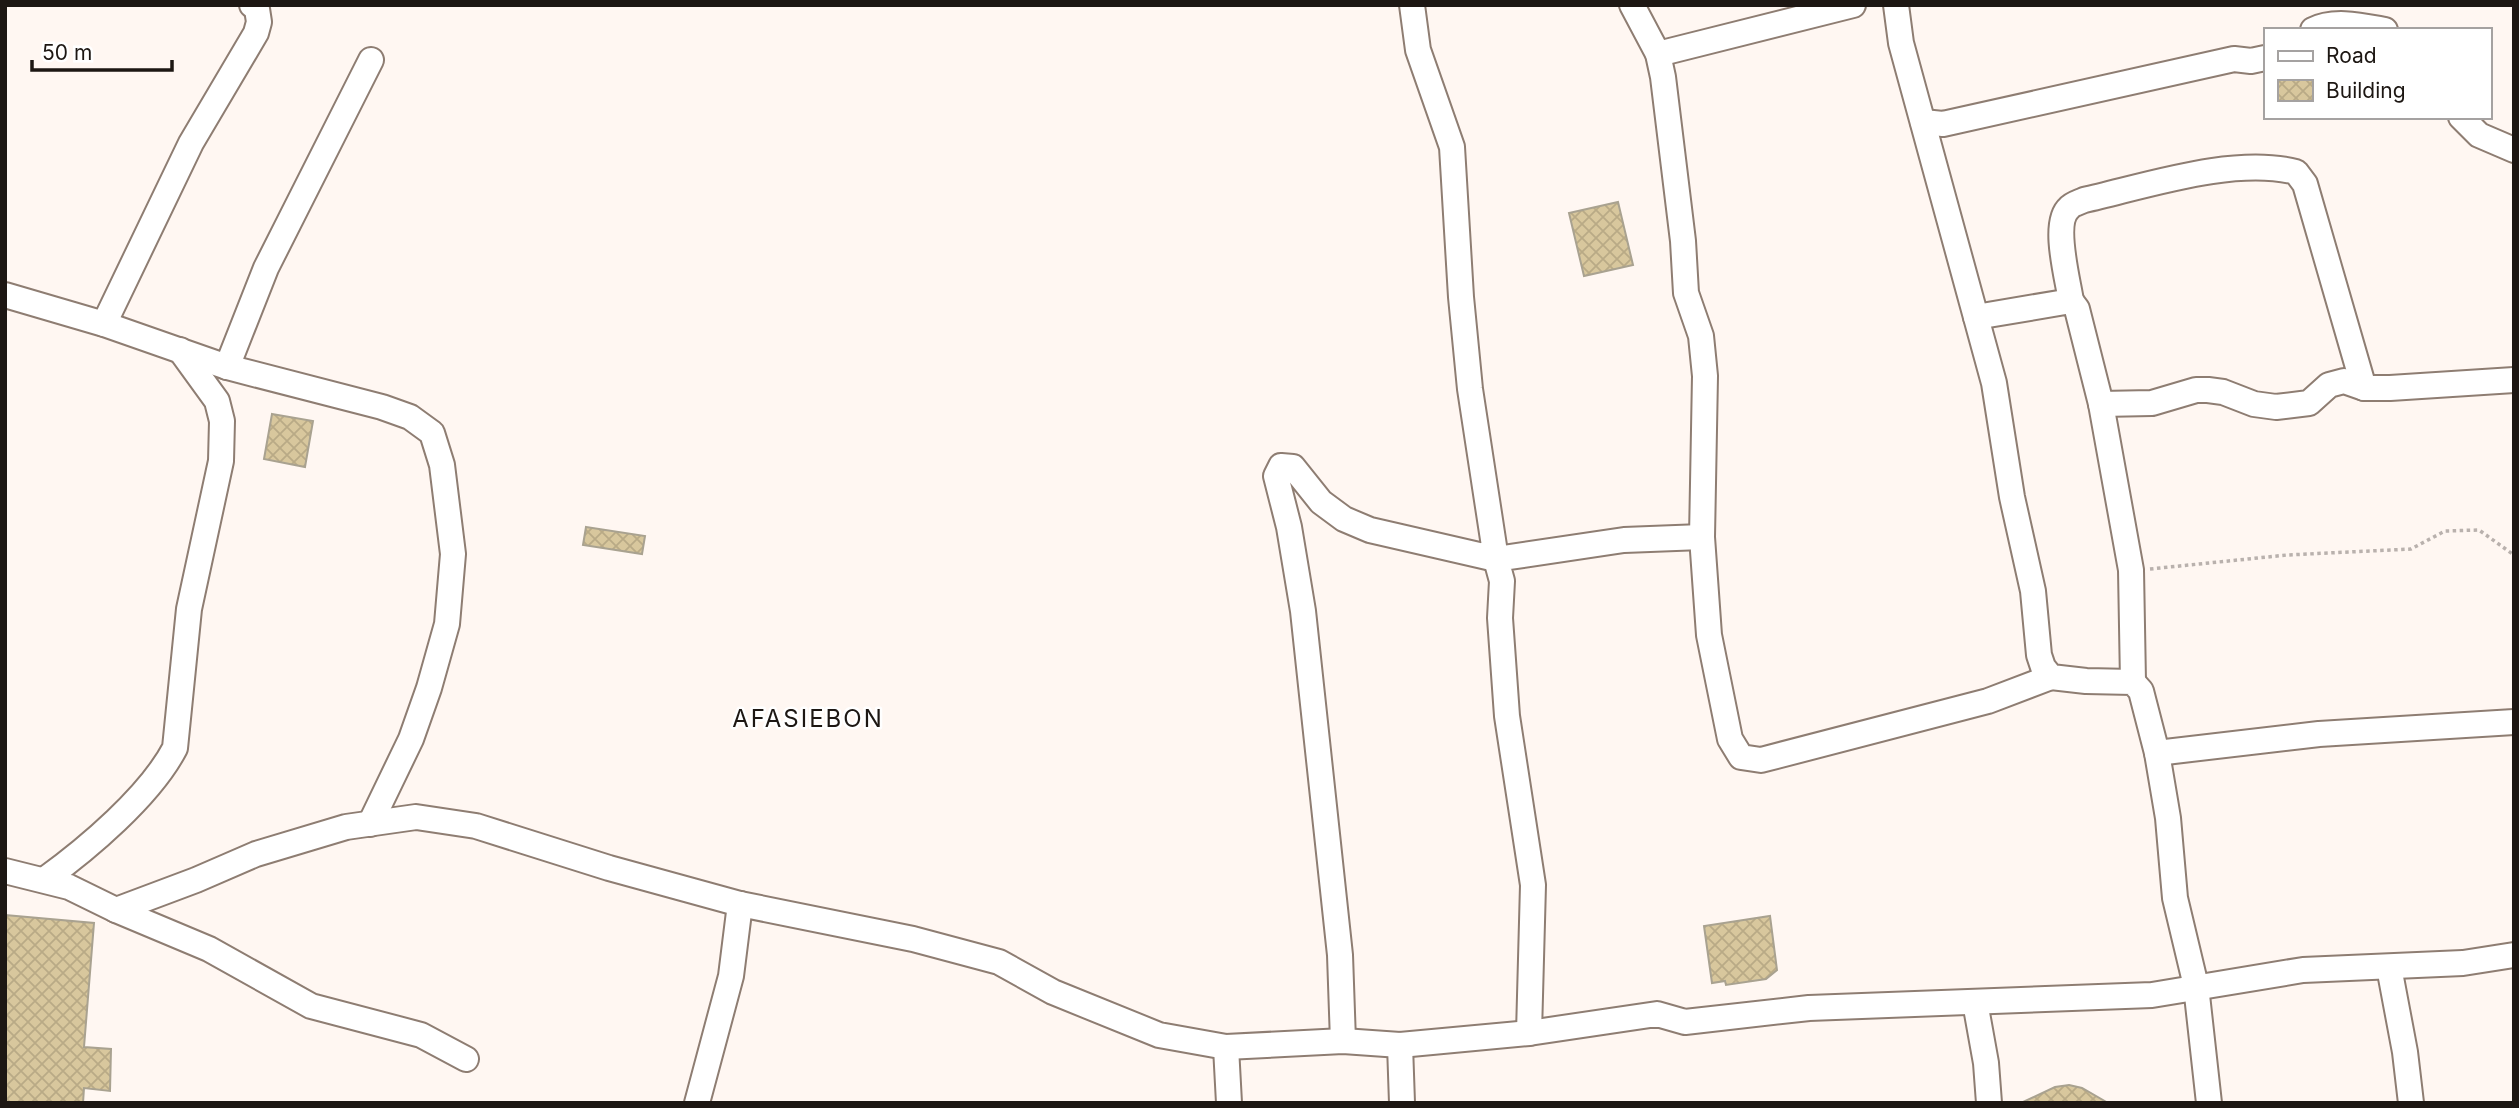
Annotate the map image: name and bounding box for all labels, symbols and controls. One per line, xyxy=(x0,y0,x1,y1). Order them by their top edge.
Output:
scale bar xyxy=(32,28,172,72)
legend xyxy=(2264,28,2491,119)
text: 50 m xyxy=(42,40,92,65)
text: Road xyxy=(2326,43,2377,68)
text: Building xyxy=(2326,78,2406,103)
district label: AFASIEBON xyxy=(732,704,884,733)

